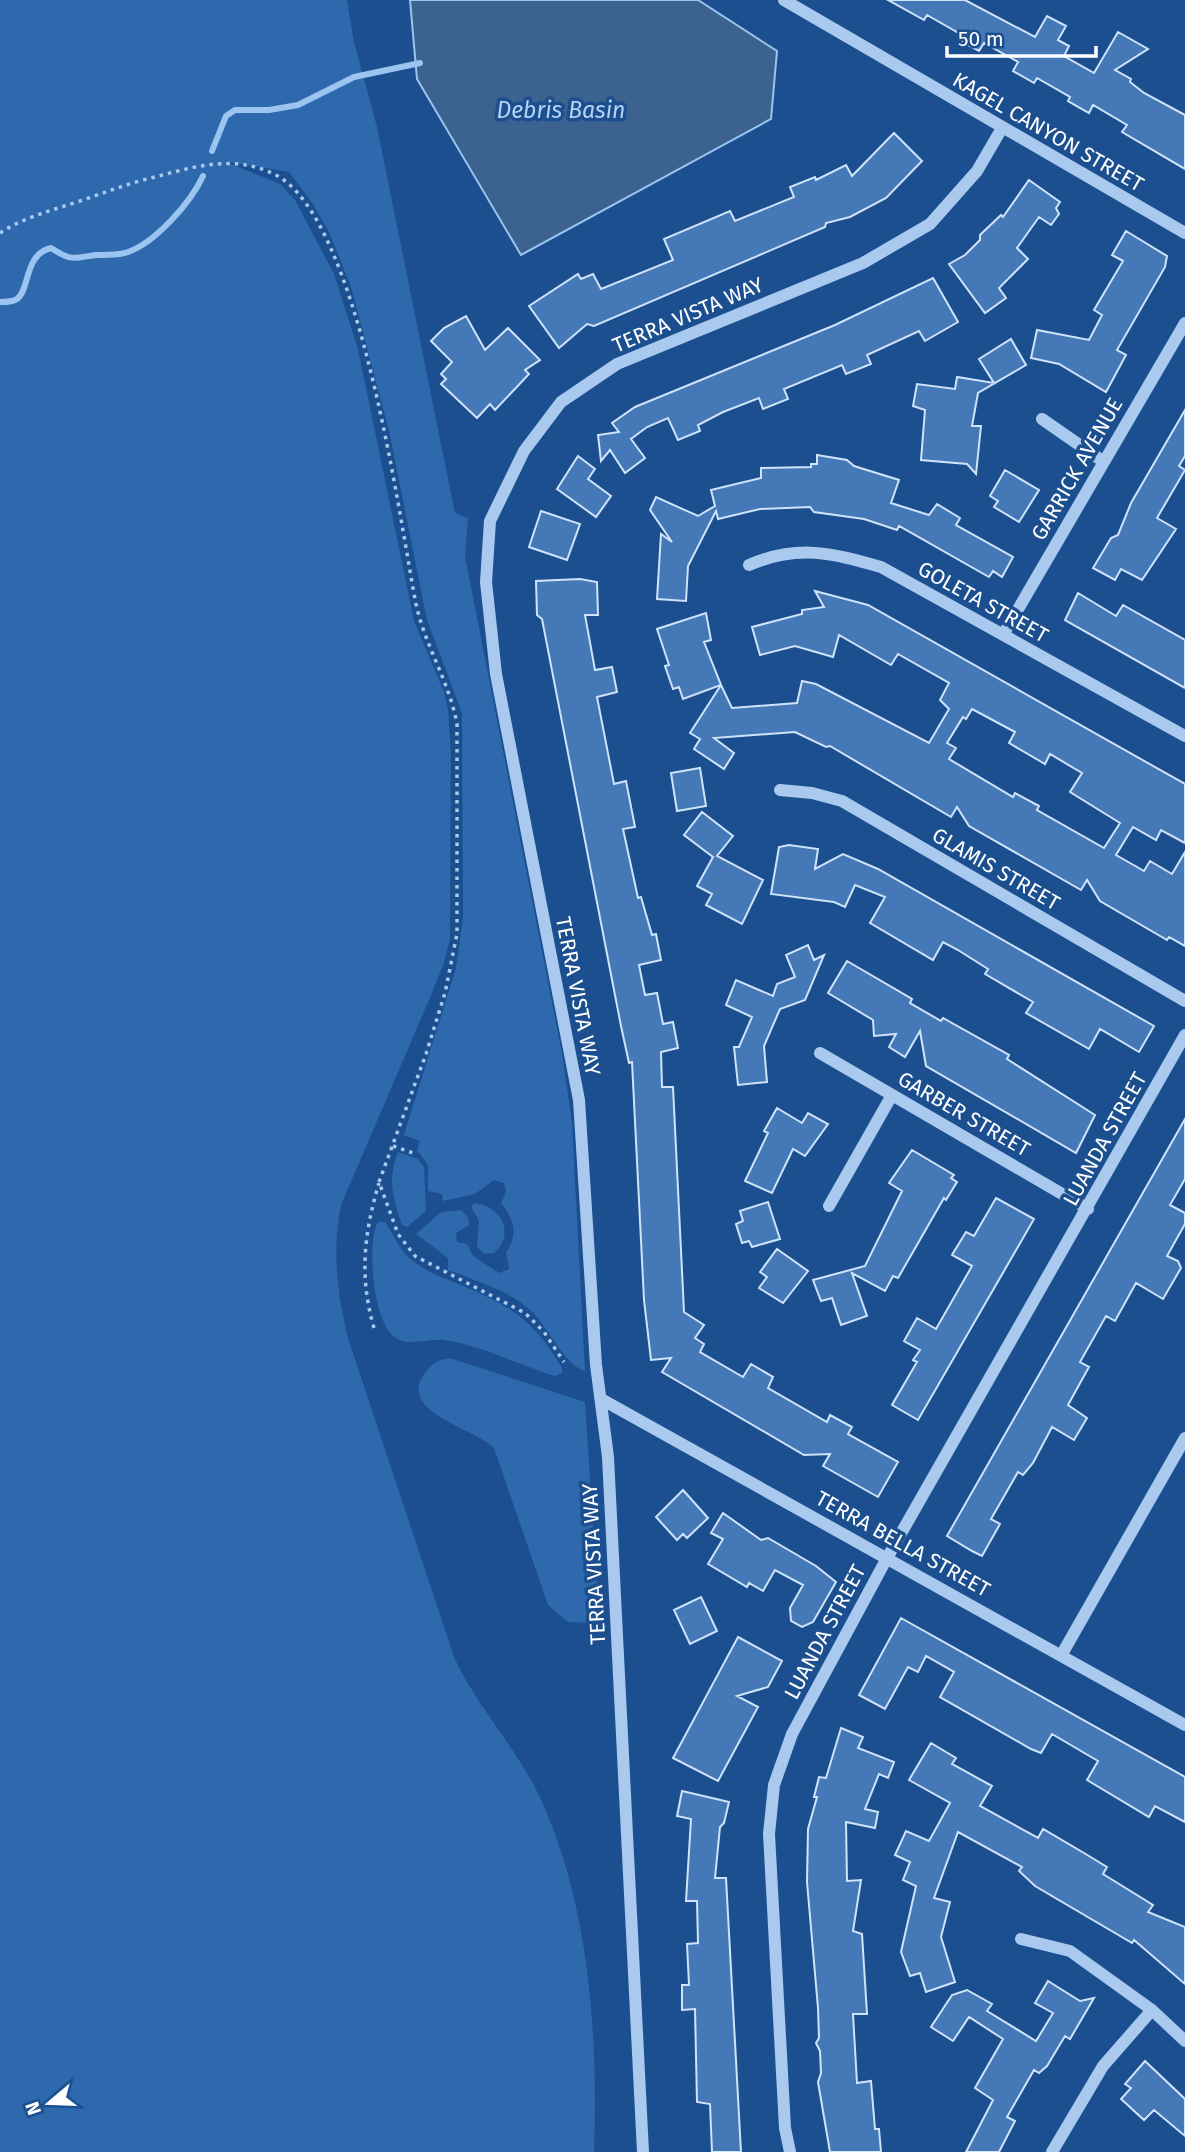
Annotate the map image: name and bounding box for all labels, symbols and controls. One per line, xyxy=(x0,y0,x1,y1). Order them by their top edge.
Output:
scale bar xyxy=(947,14,1096,58)
text: 50 m xyxy=(958,26,1004,52)
street label: KAGEL CANYON STREET xyxy=(948,67,1148,197)
water label: Debris Basin xyxy=(497,96,625,124)
street label: TERRA VISTA WAY xyxy=(609,271,768,358)
street label: GARRICK AVENUE xyxy=(1026,393,1128,545)
street label: GOLETA STREET xyxy=(913,556,1053,649)
street label: GLAMIS STREET xyxy=(928,822,1065,916)
street label: TERRA VISTA WAY xyxy=(550,914,606,1078)
street label: GARBER STREET xyxy=(893,1066,1035,1162)
street label: LUANDA STREET xyxy=(1058,1068,1153,1210)
street label: TERRA VISTA WAY xyxy=(577,1482,611,1645)
street label: TERRA BELLA STREET xyxy=(811,1485,995,1603)
street label: LUANDA STREET xyxy=(779,1560,871,1704)
north arrow xyxy=(14,2068,84,2138)
text: N xyxy=(20,2099,46,2118)

